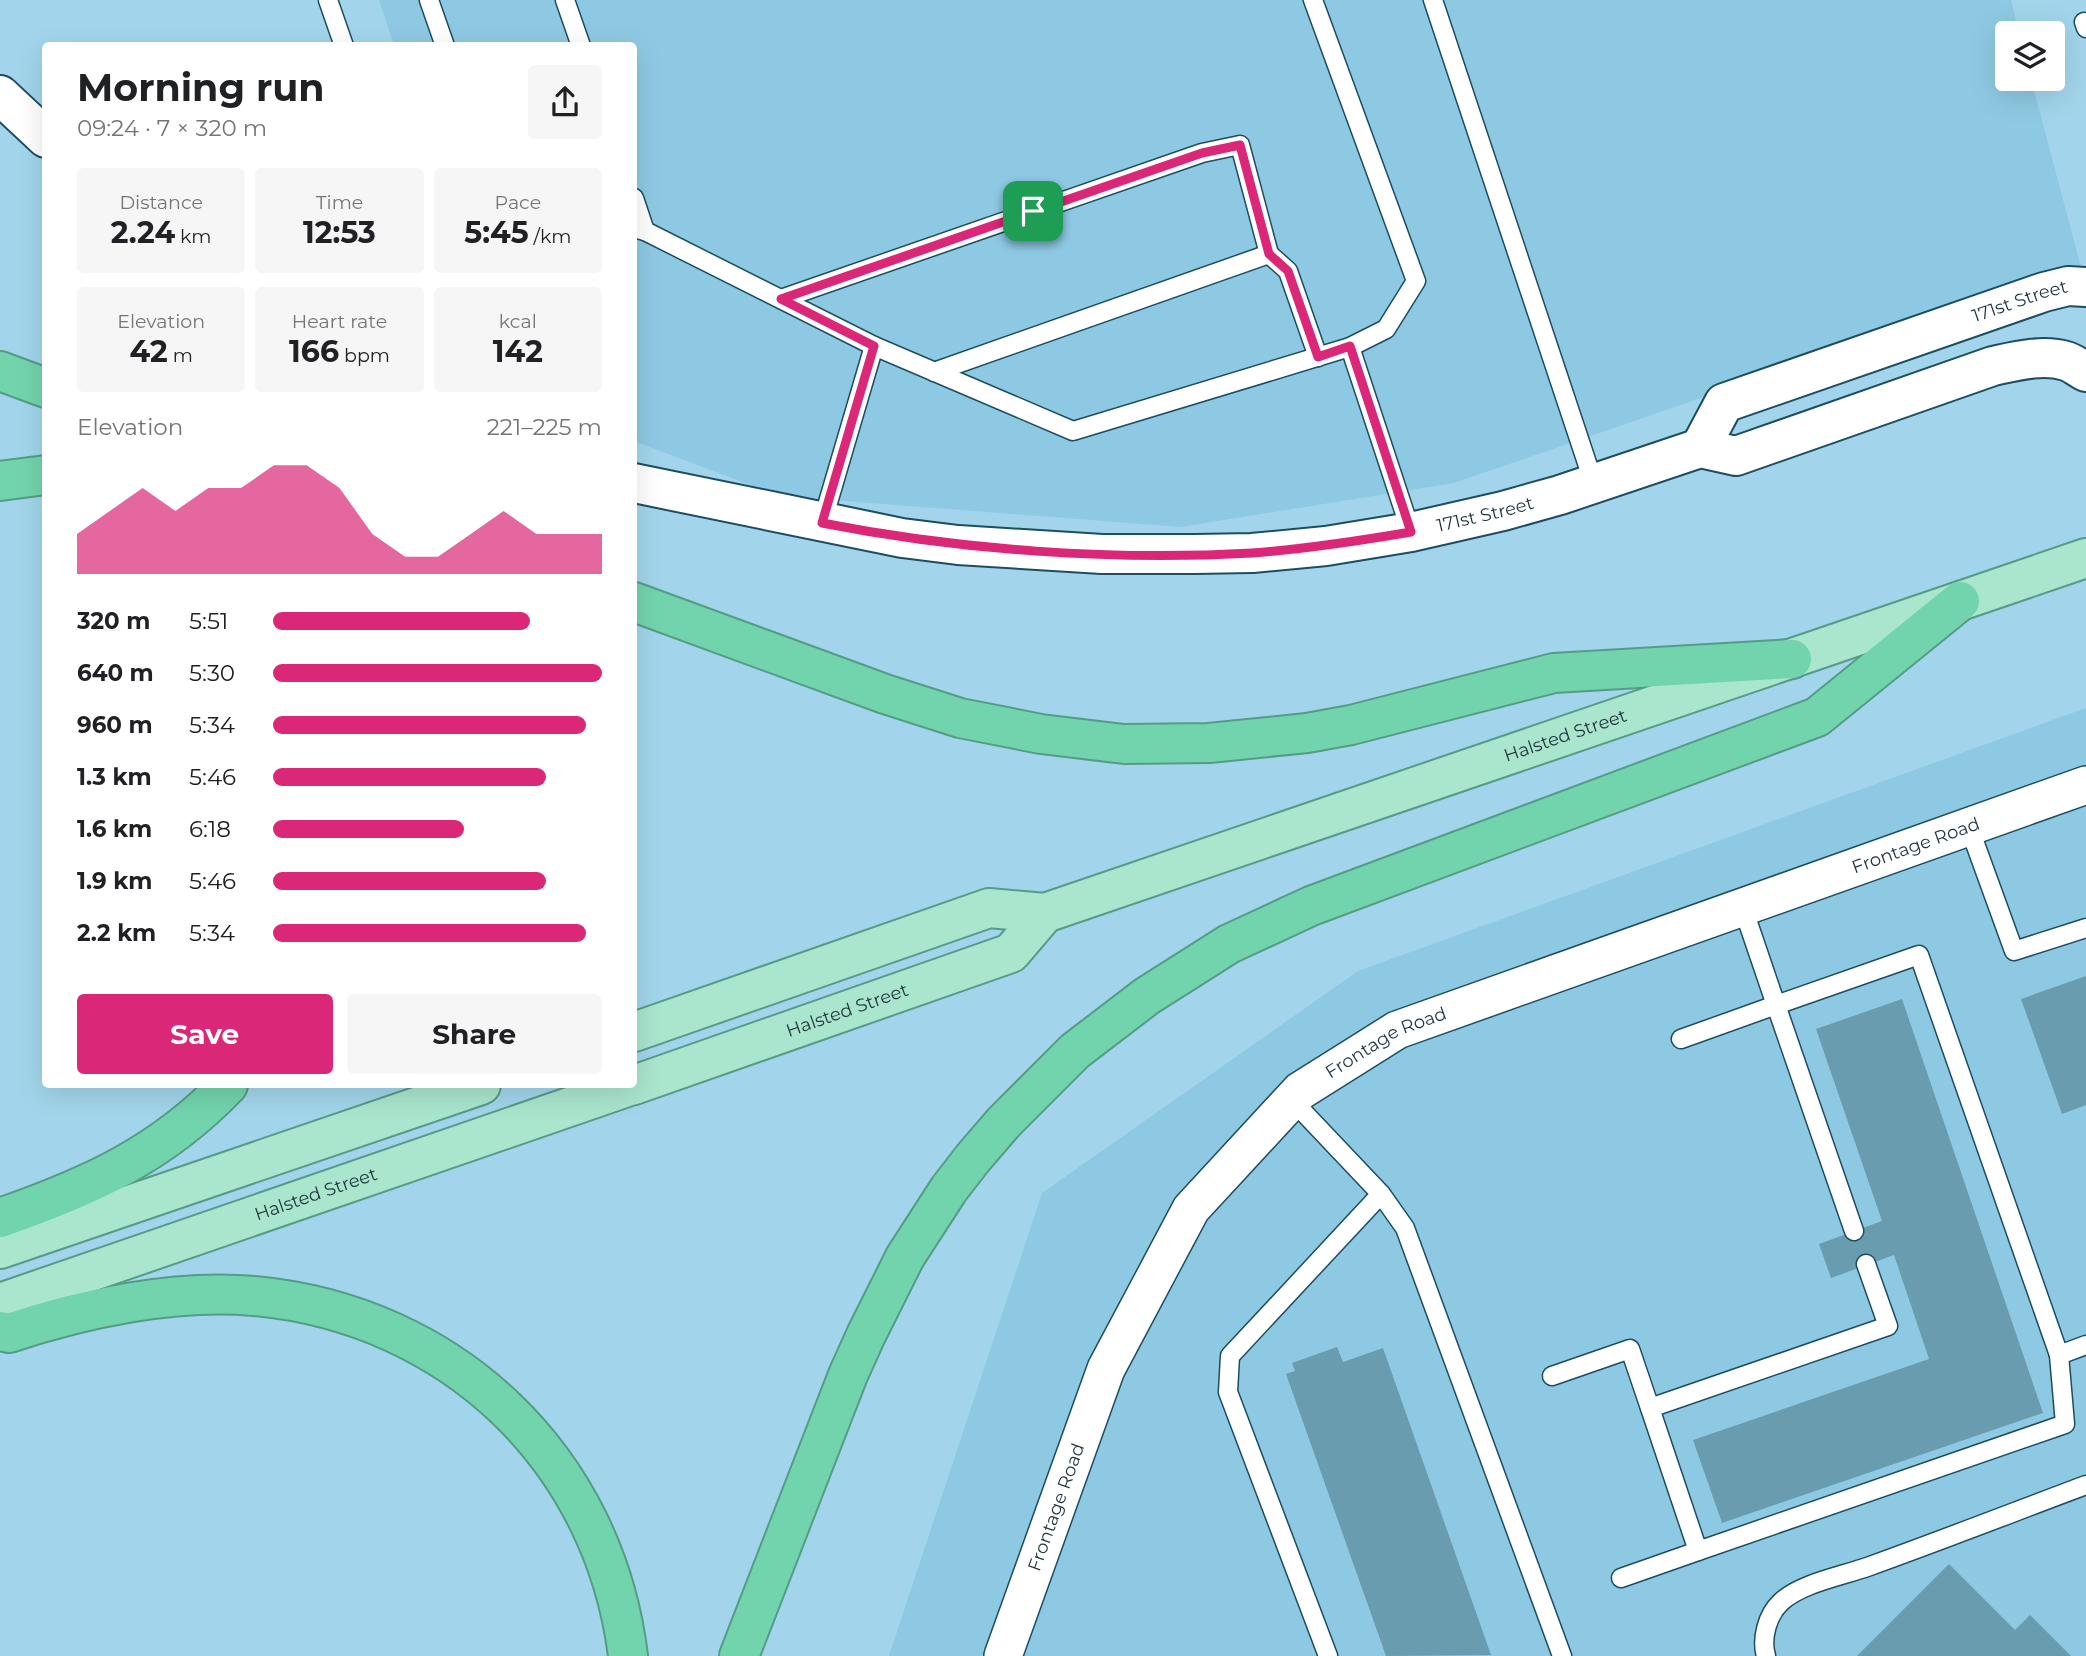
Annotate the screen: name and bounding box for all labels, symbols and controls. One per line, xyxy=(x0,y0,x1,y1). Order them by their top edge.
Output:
map controls xyxy=(1995,21,2065,91)
button: layers xyxy=(1995,21,2065,91)
text: Morning run xyxy=(77,64,325,111)
button: share xyxy=(528,65,602,139)
text: 09:24 · 7 × 320 m xyxy=(77,114,267,142)
pin xyxy=(1003,181,1063,241)
text: Distance xyxy=(119,191,203,214)
text: Time xyxy=(316,191,363,214)
text: Pace xyxy=(495,191,541,214)
icon: arrive xyxy=(1014,192,1052,230)
text: 2.24 xyxy=(111,214,175,251)
text: 12:53 xyxy=(303,214,376,251)
text: 5:45 xyxy=(464,214,529,251)
text: km xyxy=(175,225,211,248)
text: /km xyxy=(529,225,571,248)
street label: 171st Street xyxy=(1969,276,2070,327)
text: Elevation xyxy=(117,310,205,333)
text: Heart rate xyxy=(292,310,387,333)
text: kcal xyxy=(499,310,537,333)
text: 42 xyxy=(129,333,168,370)
text: 166 xyxy=(289,333,339,370)
text: 142 xyxy=(493,333,543,370)
text: m xyxy=(168,344,193,367)
text: bpm xyxy=(339,344,390,367)
text: Elevation xyxy=(77,413,183,441)
text: 221–225 m xyxy=(487,413,602,441)
street label: 171st Street xyxy=(1435,492,1536,537)
text: 320 m xyxy=(77,607,150,635)
text: 5:51 xyxy=(189,607,228,635)
text: 640 m xyxy=(77,659,154,687)
text: 5:30 xyxy=(189,659,235,687)
street label: Halsted Street xyxy=(1501,704,1630,767)
text: 960 m xyxy=(77,711,153,739)
text: 5:34 xyxy=(189,711,235,739)
text: 1.3 km xyxy=(77,763,152,791)
text: 5:46 xyxy=(189,763,236,791)
street label: Frontage Road xyxy=(1849,813,1983,878)
text: 1.6 km xyxy=(77,815,152,843)
text: 6:18 xyxy=(189,815,231,843)
text: 1.9 km xyxy=(77,867,152,895)
text: 5:46 xyxy=(189,867,236,895)
text: 2.2 km xyxy=(77,919,156,947)
text: 5:34 xyxy=(189,919,235,947)
street label: Halsted Street xyxy=(783,979,911,1042)
button: Save xyxy=(77,994,333,1074)
button: Share xyxy=(347,994,602,1074)
street label: Frontage Road xyxy=(1321,1002,1450,1083)
street label: Halsted Street xyxy=(252,1163,380,1226)
street label: Frontage Road xyxy=(1023,1440,1089,1574)

